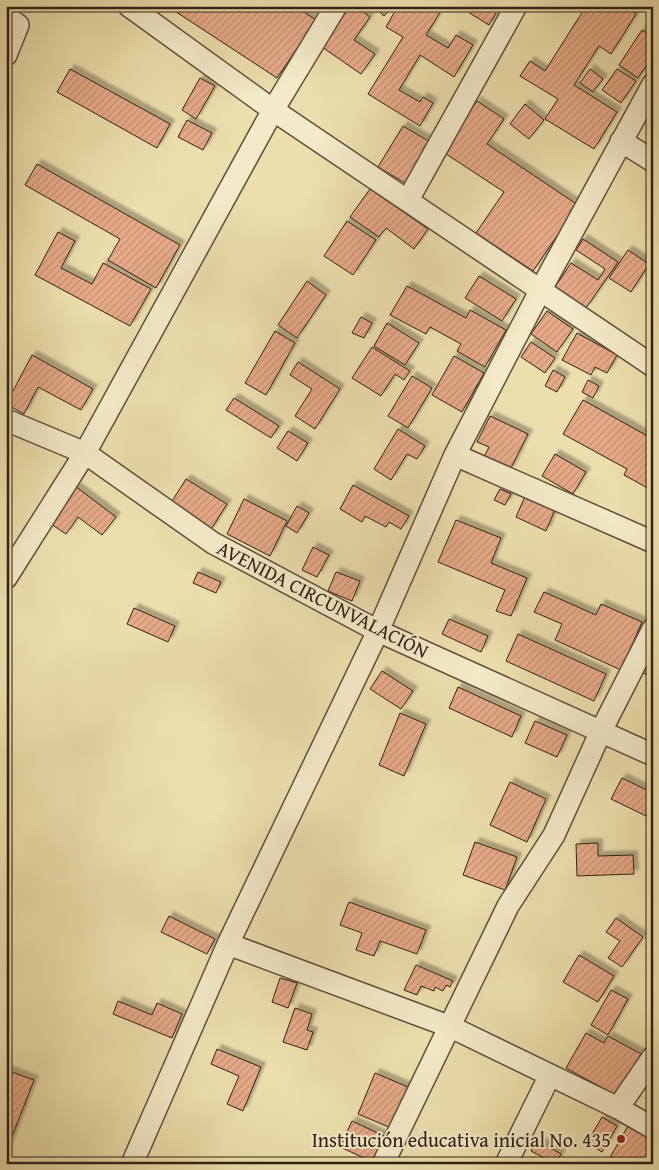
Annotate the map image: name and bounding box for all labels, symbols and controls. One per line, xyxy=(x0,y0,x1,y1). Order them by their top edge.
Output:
street label: AVENIDA CIRCUNVALACIÓN xyxy=(212,533,434,665)
place label: Institución educativa inicial No. 435 xyxy=(312,1125,611,1154)
marker: Institución educativa inicial No. 435 xyxy=(615,1133,627,1145)

